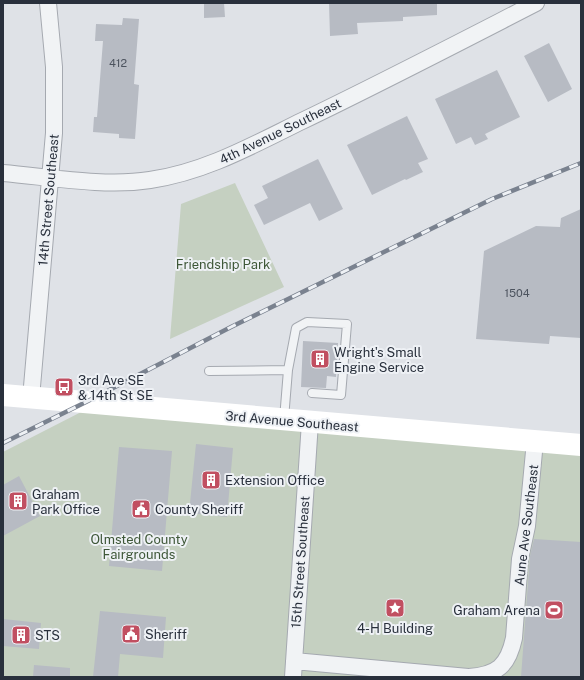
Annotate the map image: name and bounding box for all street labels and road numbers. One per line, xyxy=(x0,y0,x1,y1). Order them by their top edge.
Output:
street label: 4th Avenue Southeast xyxy=(217,95,344,167)
street label: 14th Street Southeast xyxy=(35,133,62,267)
street label: 3rd Avenue Southeast xyxy=(225,408,359,435)
street label: Aune Ave Southeast xyxy=(512,464,541,587)
street label: 15th Street Southeast xyxy=(288,495,313,629)

